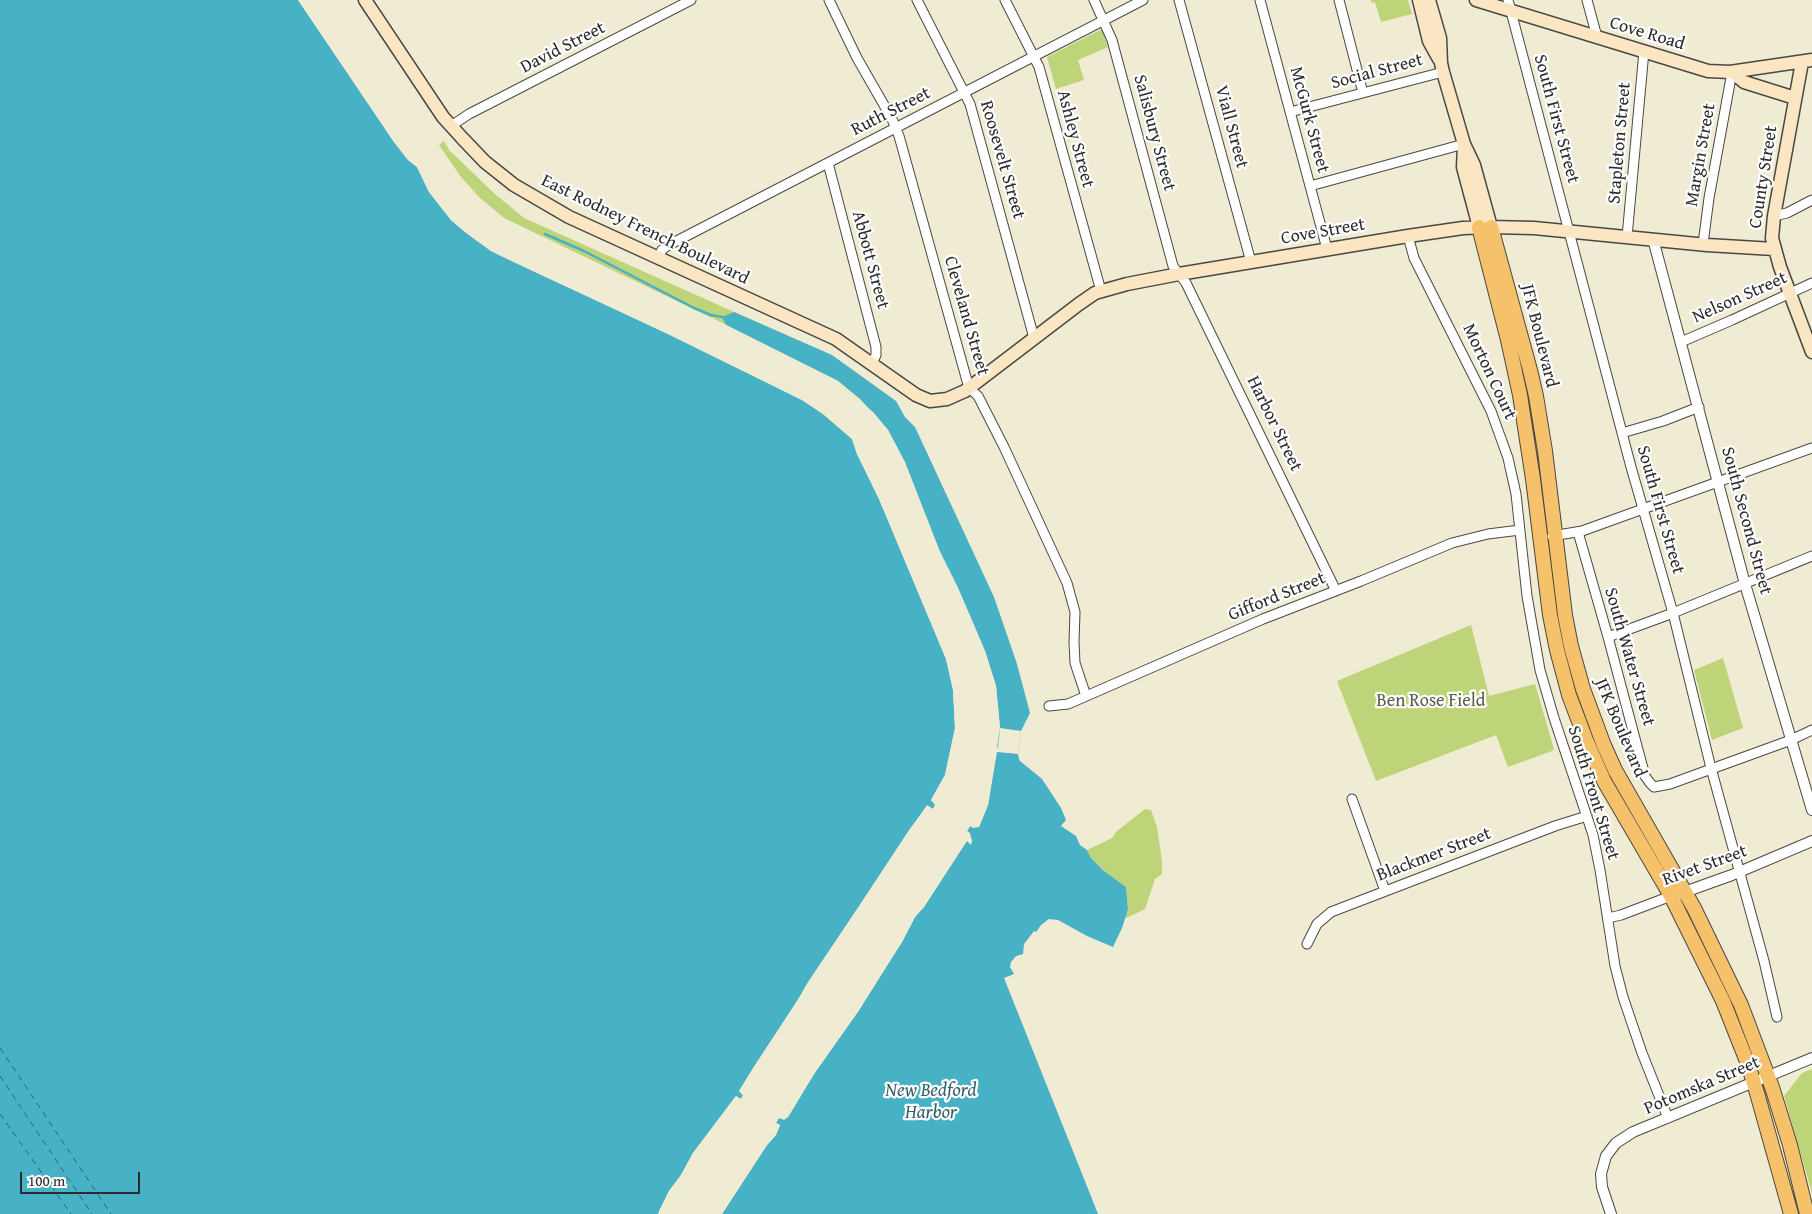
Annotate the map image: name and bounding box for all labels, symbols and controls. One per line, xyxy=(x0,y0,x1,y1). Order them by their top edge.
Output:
street label: Cove Road xyxy=(1607,12,1687,56)
street label: David Street xyxy=(517,17,609,79)
street label: Social Street xyxy=(1329,49,1425,95)
street label: South First Street xyxy=(1528,52,1584,186)
street label: McGurk Street xyxy=(1284,64,1334,176)
street label: Salisbury Street xyxy=(1128,72,1180,194)
street label: Stapleton Street xyxy=(1604,81,1636,205)
street label: Ruth Street xyxy=(848,83,934,141)
street label: Viall Street xyxy=(1210,83,1252,171)
street label: Ashley Street xyxy=(1052,88,1098,190)
street label: Roosevelt Street xyxy=(975,98,1029,222)
street label: Margin Street xyxy=(1681,102,1721,208)
street label: County Street xyxy=(1745,124,1783,230)
street label: East Rodney French Boulevard xyxy=(538,170,752,290)
street label: Abbott Street xyxy=(847,208,893,312)
street label: Cove Street xyxy=(1279,214,1367,250)
street label: Cleveland Street xyxy=(939,254,993,378)
street label: Nelson Street xyxy=(1689,268,1791,328)
street label: JFK Boulevard xyxy=(1516,282,1562,390)
street label: Morton Court xyxy=(1457,321,1521,423)
street label: Harbor Street xyxy=(1242,373,1306,475)
street label: South First Street xyxy=(1631,443,1689,577)
street label: South Second Street xyxy=(1716,445,1776,597)
street label: Gifford Street xyxy=(1225,568,1329,626)
street label: South Water Street xyxy=(1599,585,1659,729)
street label: JFK Boulevard xyxy=(1589,675,1651,781)
park label: Ben Rose Field xyxy=(1377,690,1485,712)
street label: South Front Street xyxy=(1562,723,1624,863)
street label: Blackmer Street xyxy=(1374,823,1494,887)
street label: Rivet Street xyxy=(1660,841,1750,891)
street label: Potomska Street xyxy=(1641,1052,1763,1120)
water label: New Bedford Harbor xyxy=(885,1080,977,1124)
scale bar xyxy=(22,1162,142,1194)
text: 100 m xyxy=(28,1170,65,1191)

